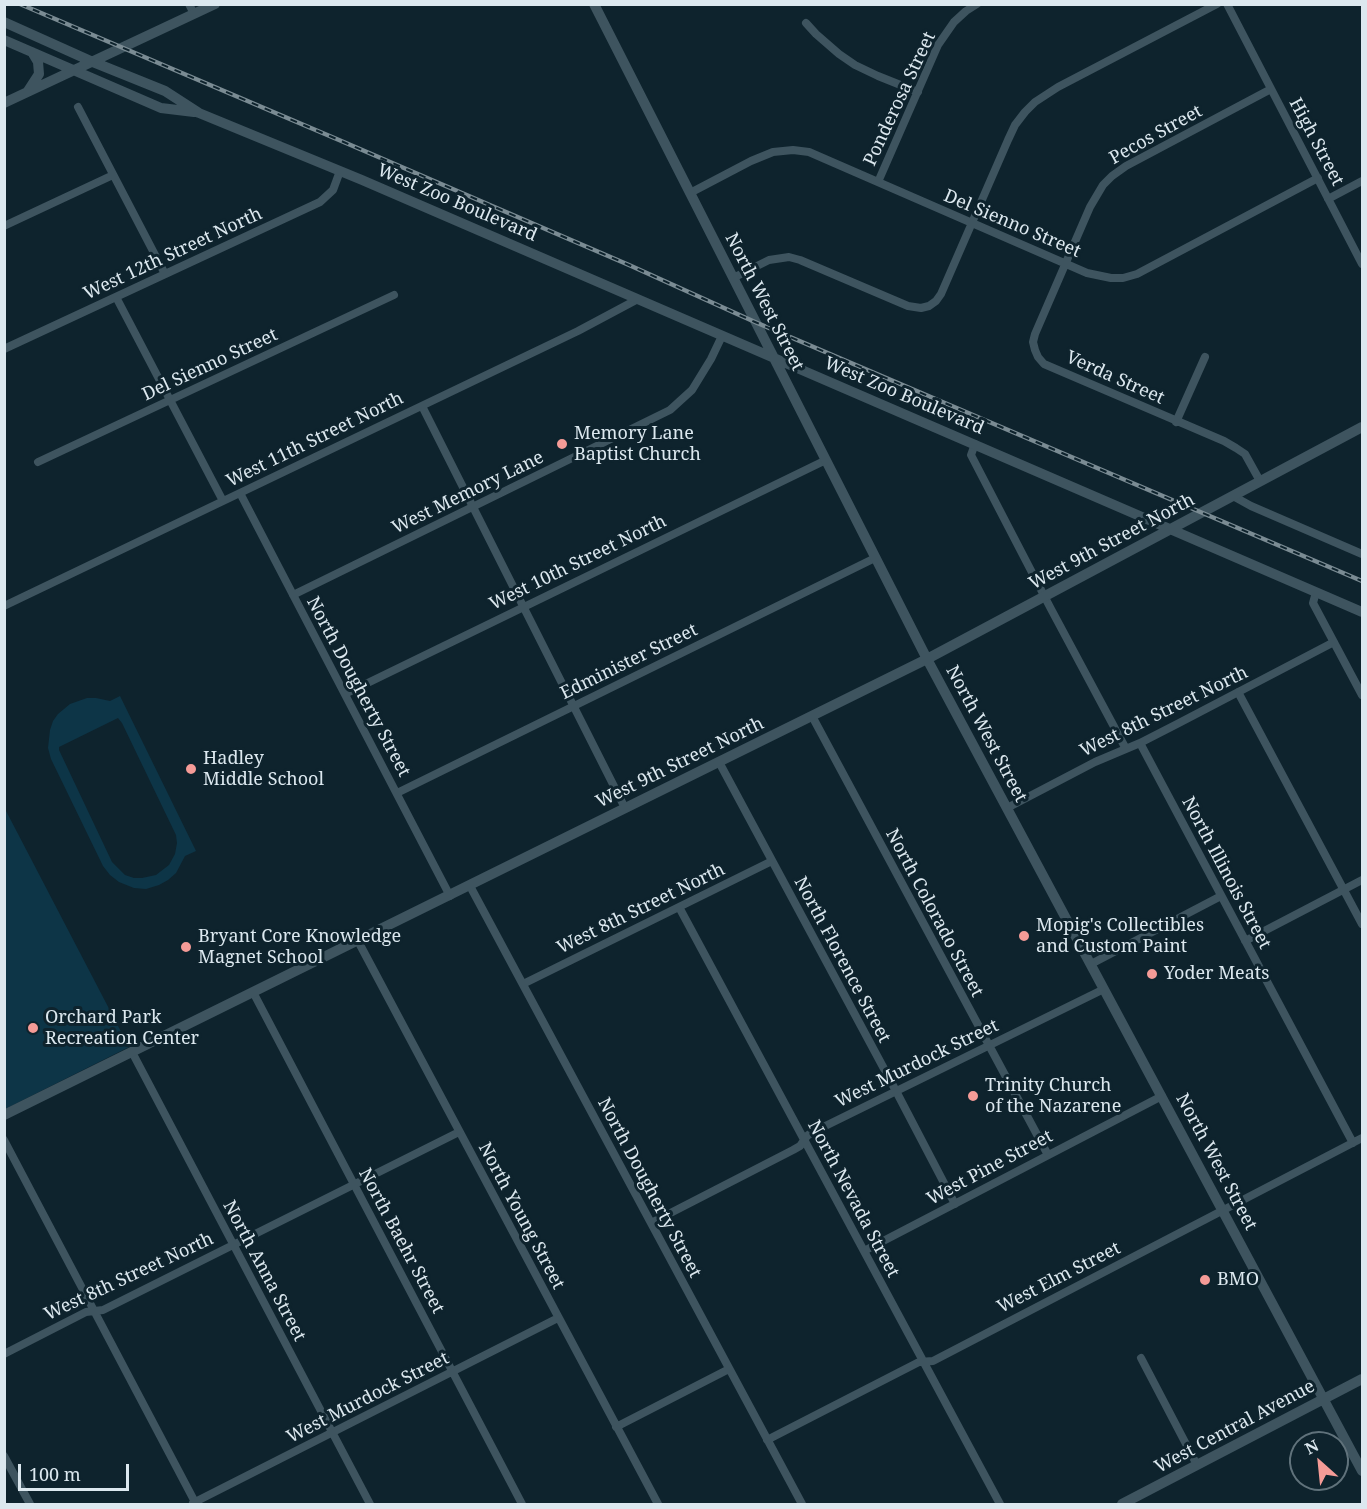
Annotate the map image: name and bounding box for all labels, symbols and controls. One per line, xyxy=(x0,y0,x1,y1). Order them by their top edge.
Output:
street label: Ponderosa Street xyxy=(859,28,941,170)
street label: High Street xyxy=(1284,95,1348,189)
street label: Pecos Street xyxy=(1106,101,1206,169)
street label: West Zoo Boulevard xyxy=(374,160,540,246)
street label: Del Sienno Street xyxy=(940,185,1084,263)
street label: West 12th Street North xyxy=(80,203,266,305)
street label: North West Street xyxy=(720,229,808,375)
street label: Del Sienno Street xyxy=(139,324,281,406)
street label: Verda Street xyxy=(1063,347,1167,409)
street label: West Zoo Boulevard xyxy=(821,353,987,439)
street label: West 11th Street North xyxy=(223,388,407,492)
place label: Memory Lane Baptist Church xyxy=(574,423,701,466)
marker: Memory Lane Baptist Church xyxy=(555,437,569,451)
street label: West Memory Lane xyxy=(389,447,547,539)
street label: West 9th Street North xyxy=(1026,489,1198,595)
street label: West 10th Street North xyxy=(486,511,670,615)
street label: North Dougherty Street xyxy=(301,593,415,781)
street label: Edminister Street xyxy=(557,619,701,705)
street label: North West Street xyxy=(941,662,1031,806)
street label: West 8th Street North xyxy=(1076,662,1252,762)
street label: West 9th Street North xyxy=(592,713,768,813)
place label: Hadley Middle School xyxy=(203,748,324,790)
marker: Hadley Middle School xyxy=(184,762,198,776)
street label: North Illinois Street xyxy=(1177,793,1275,953)
street label: North Colorado Street xyxy=(881,825,987,1001)
street label: West 8th Street North xyxy=(553,859,729,959)
street label: North Florence Street xyxy=(789,873,895,1047)
place label: Mopig's Collectibles and Custom Paint xyxy=(1036,915,1204,958)
place label: Bryant Core Knowledge Magnet School xyxy=(198,926,401,968)
marker: Mopig's Collectibles and Custom Paint xyxy=(1017,929,1031,943)
marker: Bryant Core Knowledge Magnet School xyxy=(179,940,193,954)
place label: Yoder Meats xyxy=(1164,963,1269,985)
marker: Yoder Meats xyxy=(1145,967,1159,981)
place label: Orchard Park Recreation Center xyxy=(45,1007,199,1050)
street label: West Murdock Street xyxy=(832,1015,1002,1113)
marker: Orchard Park Recreation Center xyxy=(26,1021,40,1035)
place label: Trinity Church of the Nazarene xyxy=(985,1075,1121,1118)
marker: Trinity Church of the Nazarene xyxy=(966,1089,980,1103)
street label: North West Street xyxy=(1171,1090,1261,1234)
street label: North Dougherty Street xyxy=(592,1094,706,1282)
street label: North Nevada Street xyxy=(802,1117,904,1281)
street label: West Pine Street xyxy=(923,1126,1057,1210)
street label: North Young Street xyxy=(473,1139,569,1293)
street label: North Baehr Street xyxy=(354,1165,448,1317)
street label: North Anna Street xyxy=(218,1197,310,1345)
street label: West 8th Street North xyxy=(41,1228,217,1326)
street label: West Elm Street xyxy=(994,1238,1124,1318)
place label: BMO xyxy=(1217,1269,1259,1291)
marker: BMO xyxy=(1198,1273,1212,1287)
street label: West Murdock Street xyxy=(283,1348,453,1448)
street label: West Central Avenue xyxy=(1151,1376,1319,1478)
north arrow xyxy=(1289,1431,1349,1491)
text: N xyxy=(1301,1434,1322,1459)
scale bar xyxy=(21,1452,132,1490)
text: 100 m xyxy=(29,1462,81,1486)

